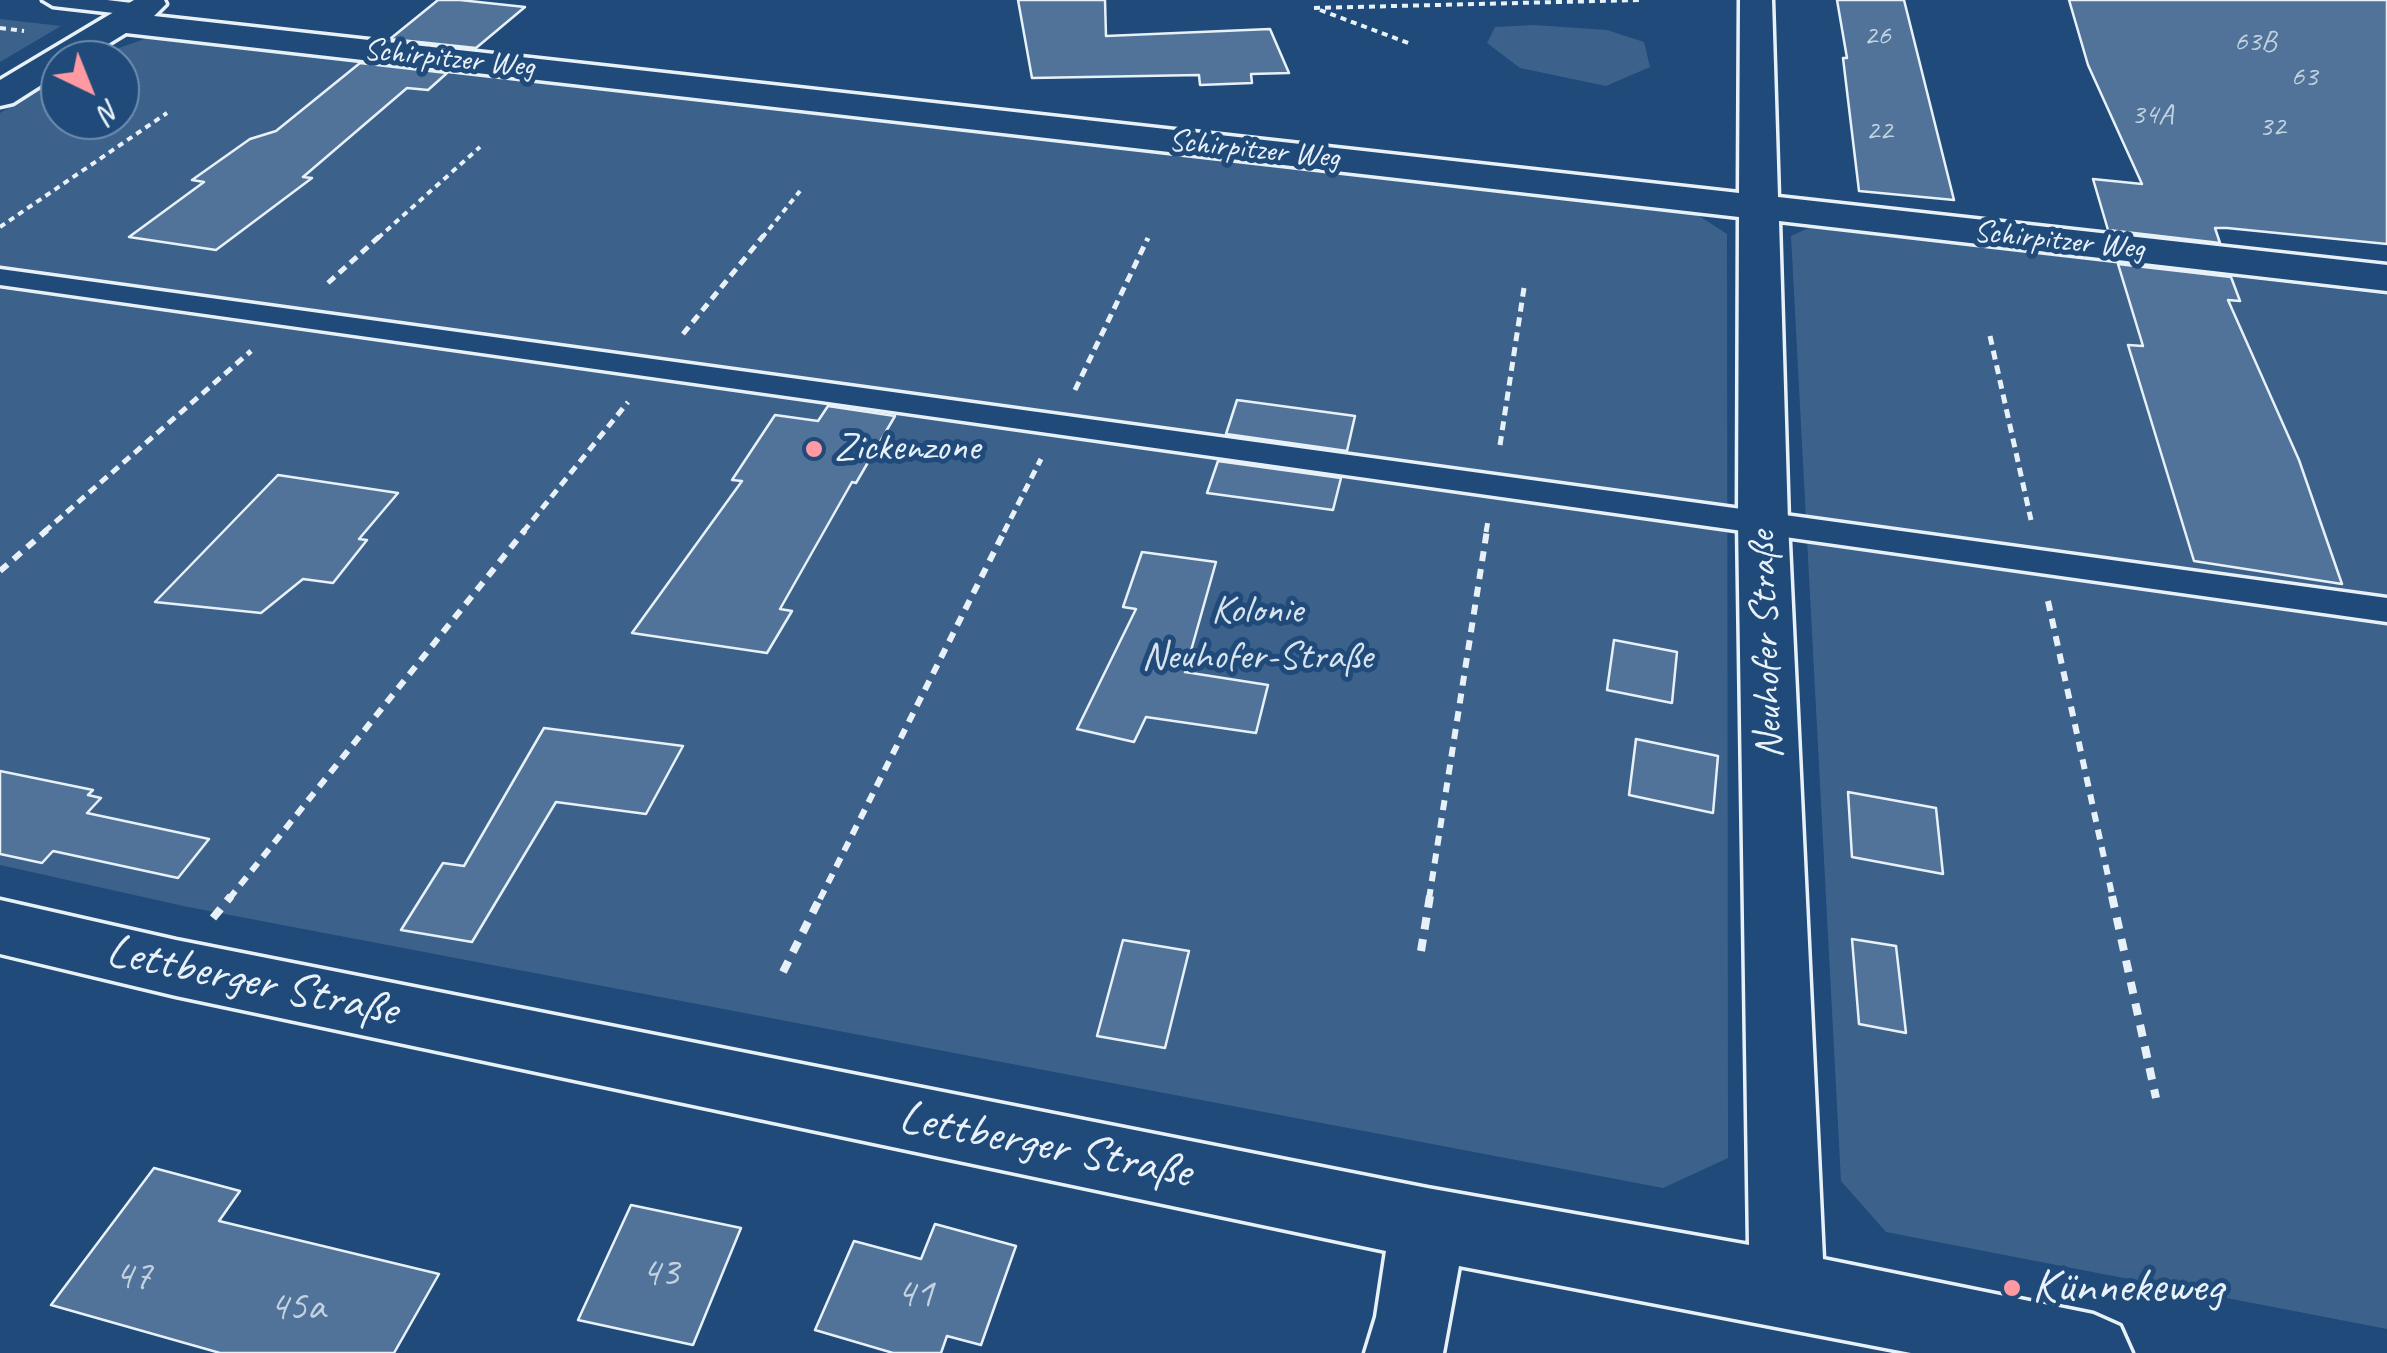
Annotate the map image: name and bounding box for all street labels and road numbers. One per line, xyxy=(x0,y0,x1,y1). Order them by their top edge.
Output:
street label: Schirpitzer Weg xyxy=(362,31,536,87)
street label: Schirpitzer Weg xyxy=(1167,122,1341,178)
street label: Schirpitzer Weg xyxy=(1972,213,2146,269)
street label: Neuhofer Straße xyxy=(1739,530,1795,760)
street label: Lettberger Straße xyxy=(101,923,403,1041)
street label: Lettberger Straße xyxy=(894,1089,1196,1203)

